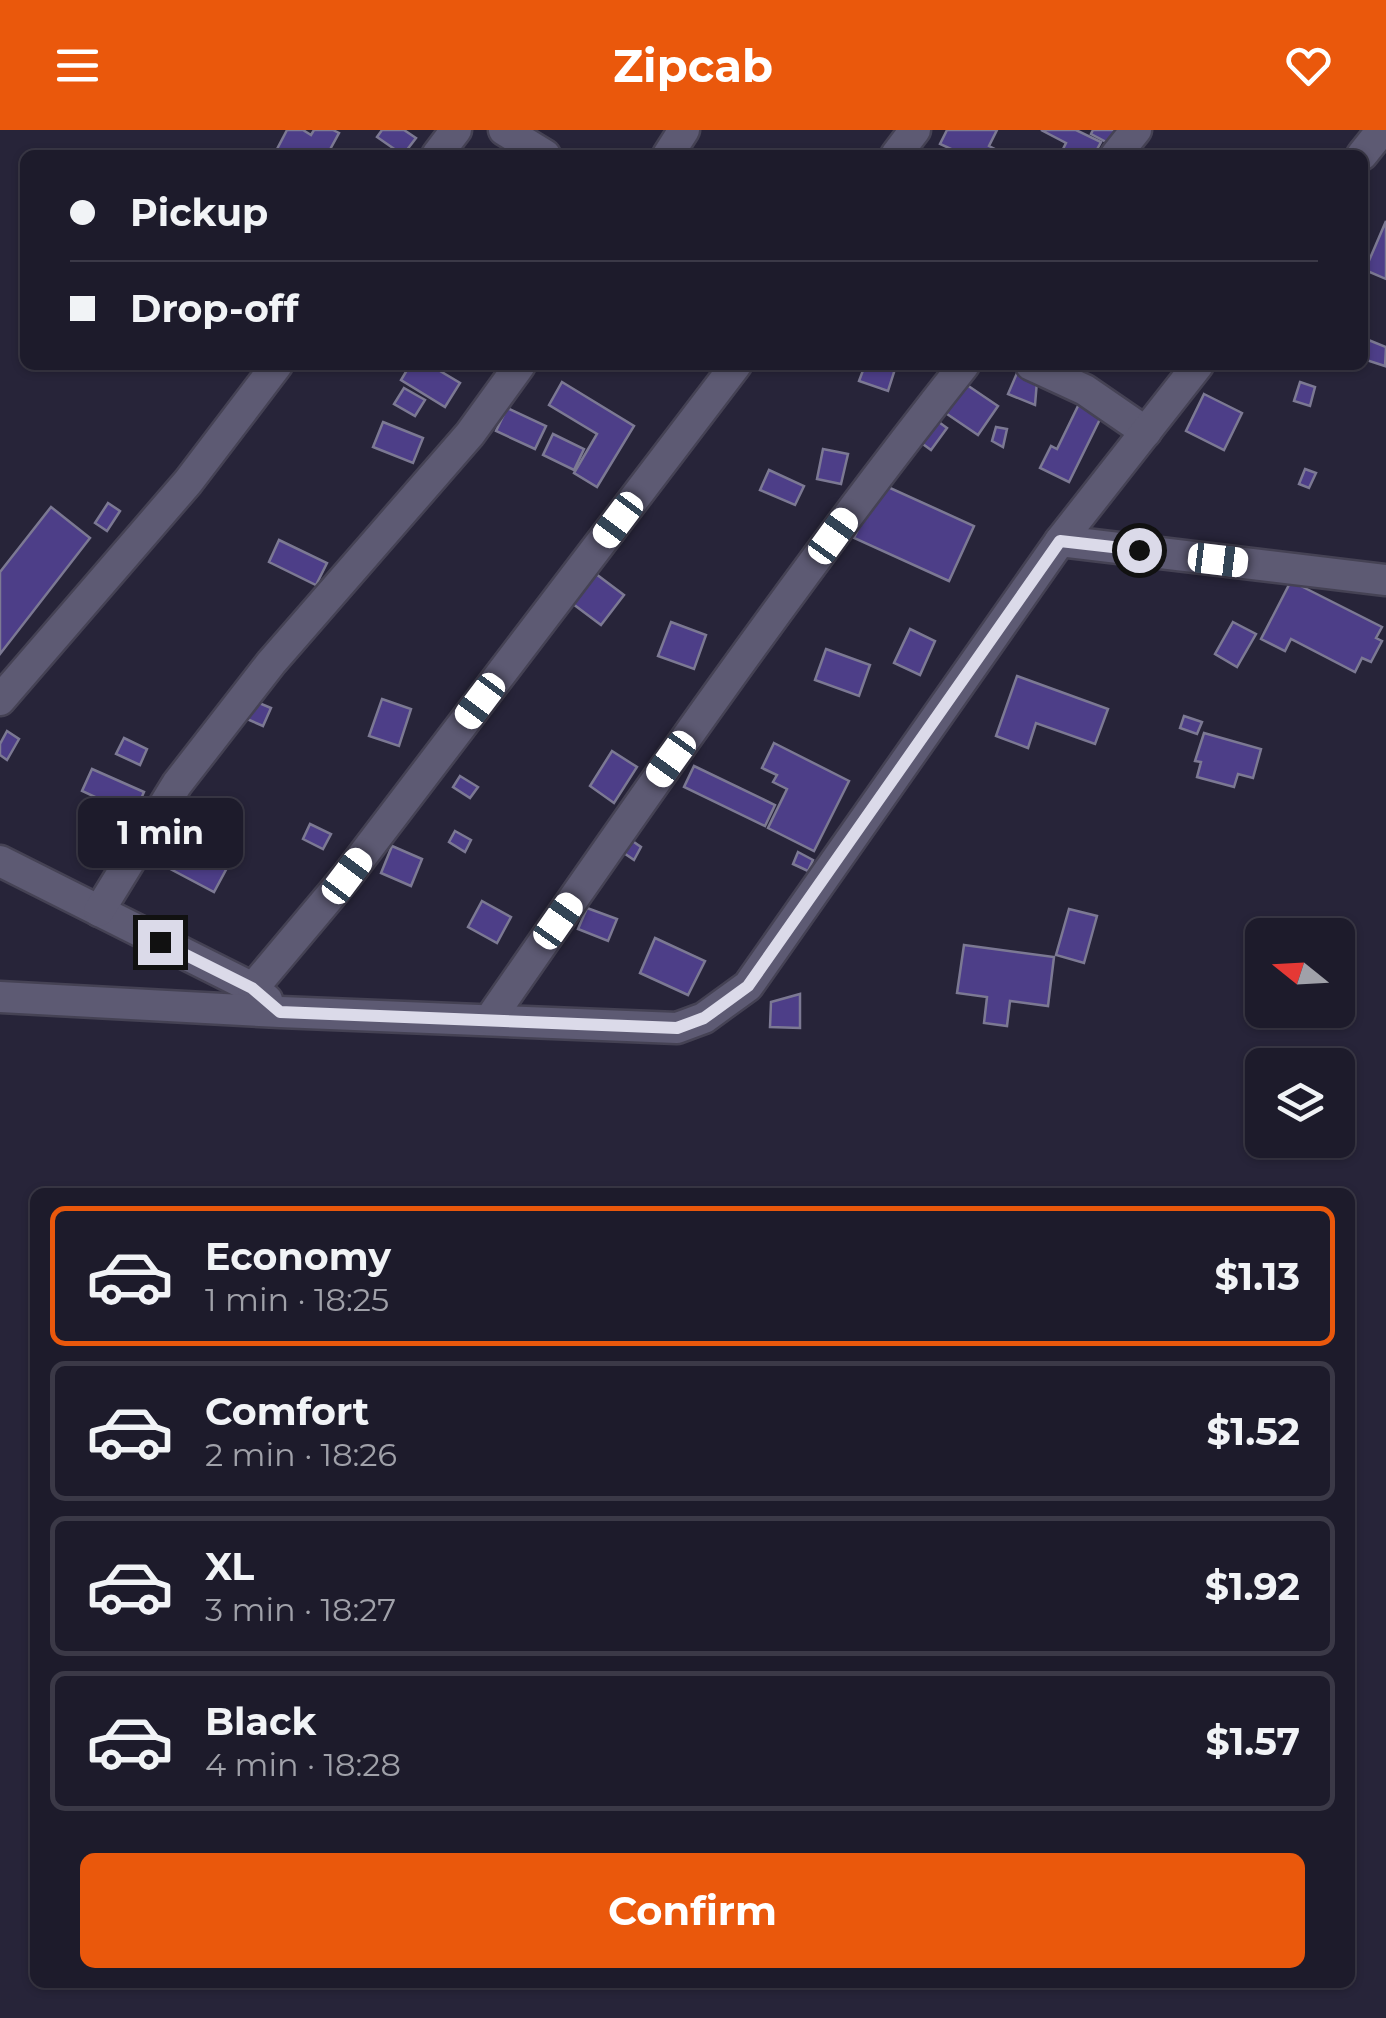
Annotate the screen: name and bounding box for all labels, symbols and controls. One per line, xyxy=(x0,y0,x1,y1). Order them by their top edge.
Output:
icon: menu xyxy=(50,38,105,93)
text: Zipcab xyxy=(613,38,773,93)
icon: heart xyxy=(1281,38,1336,93)
text: Pickup xyxy=(130,189,268,236)
text: Drop-off xyxy=(130,285,299,332)
car xyxy=(588,487,648,553)
car xyxy=(803,503,863,569)
route start xyxy=(1117,528,1162,573)
car xyxy=(1186,541,1250,579)
car xyxy=(450,668,510,734)
car xyxy=(641,726,701,792)
callout: 1 min xyxy=(78,797,242,867)
text: 1 min xyxy=(117,813,204,852)
car xyxy=(317,843,377,909)
car xyxy=(529,888,587,954)
north arrow xyxy=(1245,918,1355,1028)
map controls xyxy=(1245,918,1355,1158)
route end xyxy=(138,920,183,965)
button: layers xyxy=(1245,1048,1355,1158)
icon: car xyxy=(85,1231,175,1321)
text: Economy xyxy=(205,1233,391,1280)
text: $1.13 xyxy=(1215,1253,1300,1300)
text: 1 min · 18:25 xyxy=(205,1280,389,1319)
icon: car xyxy=(85,1386,175,1476)
text: Comfort xyxy=(205,1388,369,1435)
text: $1.52 xyxy=(1206,1408,1300,1455)
text: 2 min · 18:26 xyxy=(205,1435,397,1474)
icon: car xyxy=(85,1541,175,1631)
text: XL xyxy=(205,1543,254,1590)
text: $1.92 xyxy=(1205,1563,1300,1610)
text: 3 min · 18:27 xyxy=(205,1590,396,1629)
icon: car xyxy=(85,1696,175,1786)
text: Black xyxy=(205,1698,316,1745)
text: $1.57 xyxy=(1206,1718,1300,1765)
text: 4 min · 18:28 xyxy=(205,1745,401,1784)
button: Confirm xyxy=(80,1853,1305,1968)

